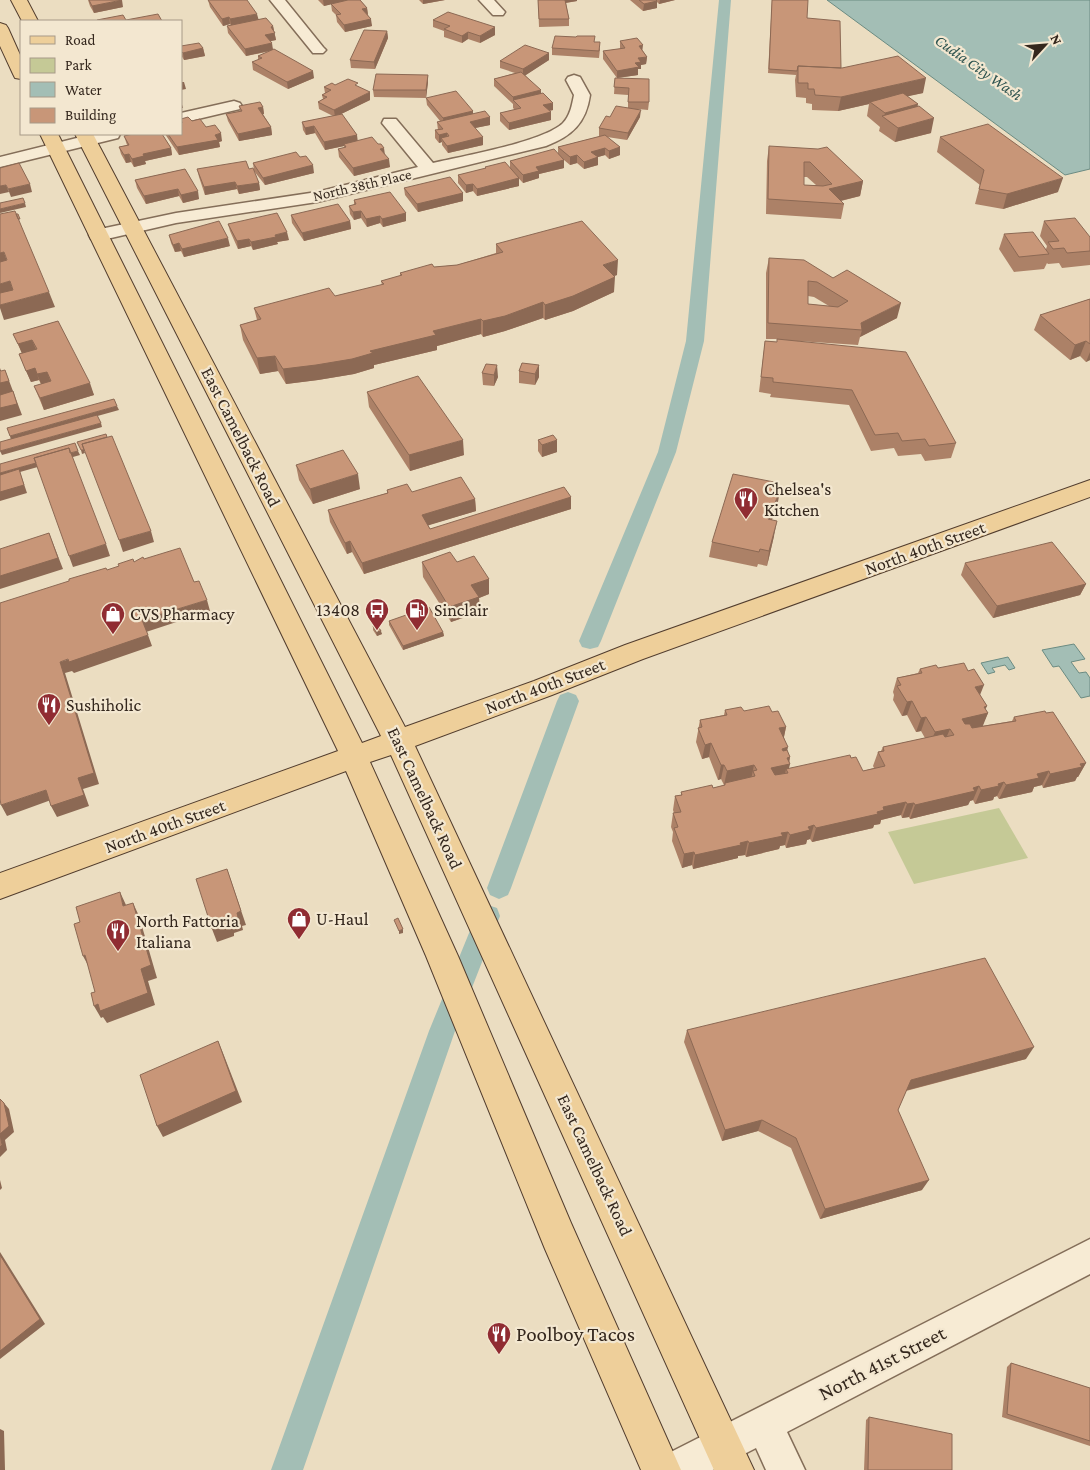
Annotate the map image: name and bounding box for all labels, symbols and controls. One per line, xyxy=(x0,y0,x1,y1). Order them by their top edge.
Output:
legend xyxy=(20,20,182,135)
north arrow xyxy=(1020,20,1070,70)
water label: Cudia City Wash xyxy=(932,31,1026,105)
text: Road xyxy=(65,32,96,48)
text: N xyxy=(1047,32,1066,48)
text: Park xyxy=(65,57,92,73)
text: Water xyxy=(65,82,102,98)
text: Building xyxy=(65,107,116,124)
street label: North 38th Place xyxy=(311,166,413,204)
street label: East Camelback Road xyxy=(197,364,285,511)
place label: Chelsea's Kitchen xyxy=(764,479,831,520)
restaurant icon: Chelsea's Kitchen xyxy=(733,486,759,520)
street label: North 40th Street xyxy=(862,517,989,579)
bus stop icon: 13408 xyxy=(364,597,390,631)
fuel station icon: Sinclair xyxy=(404,597,430,631)
place label: 13408 xyxy=(316,600,360,620)
place label: Sinclair xyxy=(434,600,489,620)
shop icon: CVS Pharmacy xyxy=(100,601,126,635)
place label: CVS Pharmacy xyxy=(130,604,235,624)
street label: North 40th Street xyxy=(482,654,609,718)
restaurant icon: Sushiholic xyxy=(36,692,62,726)
place label: Sushiholic xyxy=(66,695,141,715)
street label: East Camelback Road xyxy=(383,724,467,872)
street label: North 40th Street xyxy=(102,795,229,857)
shop icon: U-Haul xyxy=(286,906,312,940)
place label: U-Haul xyxy=(316,909,369,929)
place label: North Fattoria Italiana xyxy=(136,911,239,952)
restaurant icon: North Fattoria Italiana xyxy=(105,918,131,952)
street label: East Camelback Road xyxy=(553,1091,637,1239)
street label: North 41st Street xyxy=(814,1320,951,1405)
restaurant icon: Poolboy Tacos xyxy=(486,1321,512,1355)
place label: Poolboy Tacos xyxy=(516,1322,635,1346)

